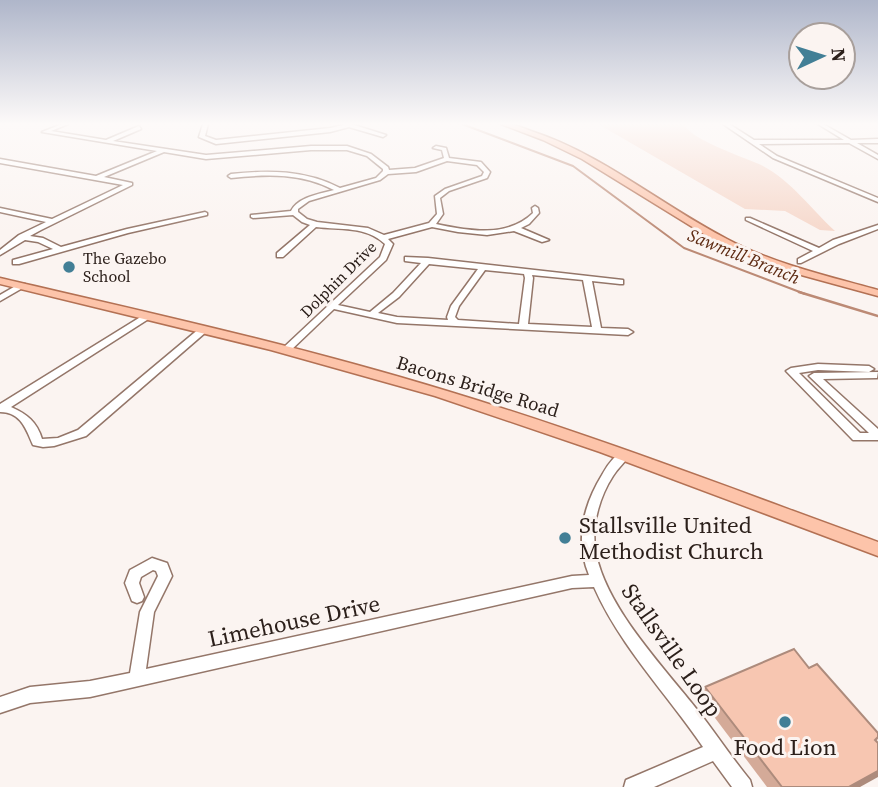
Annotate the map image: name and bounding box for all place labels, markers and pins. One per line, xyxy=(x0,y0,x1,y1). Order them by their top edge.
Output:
place label: The Gazebo School xyxy=(83,247,167,287)
marker: The Gazebo School xyxy=(61,259,77,275)
place label: Stallsville United Methodist Church xyxy=(579,509,764,567)
marker: Stallsville United Methodist Church xyxy=(557,530,573,546)
marker: Food Lion xyxy=(777,714,793,730)
place label: Food Lion xyxy=(733,731,837,763)

